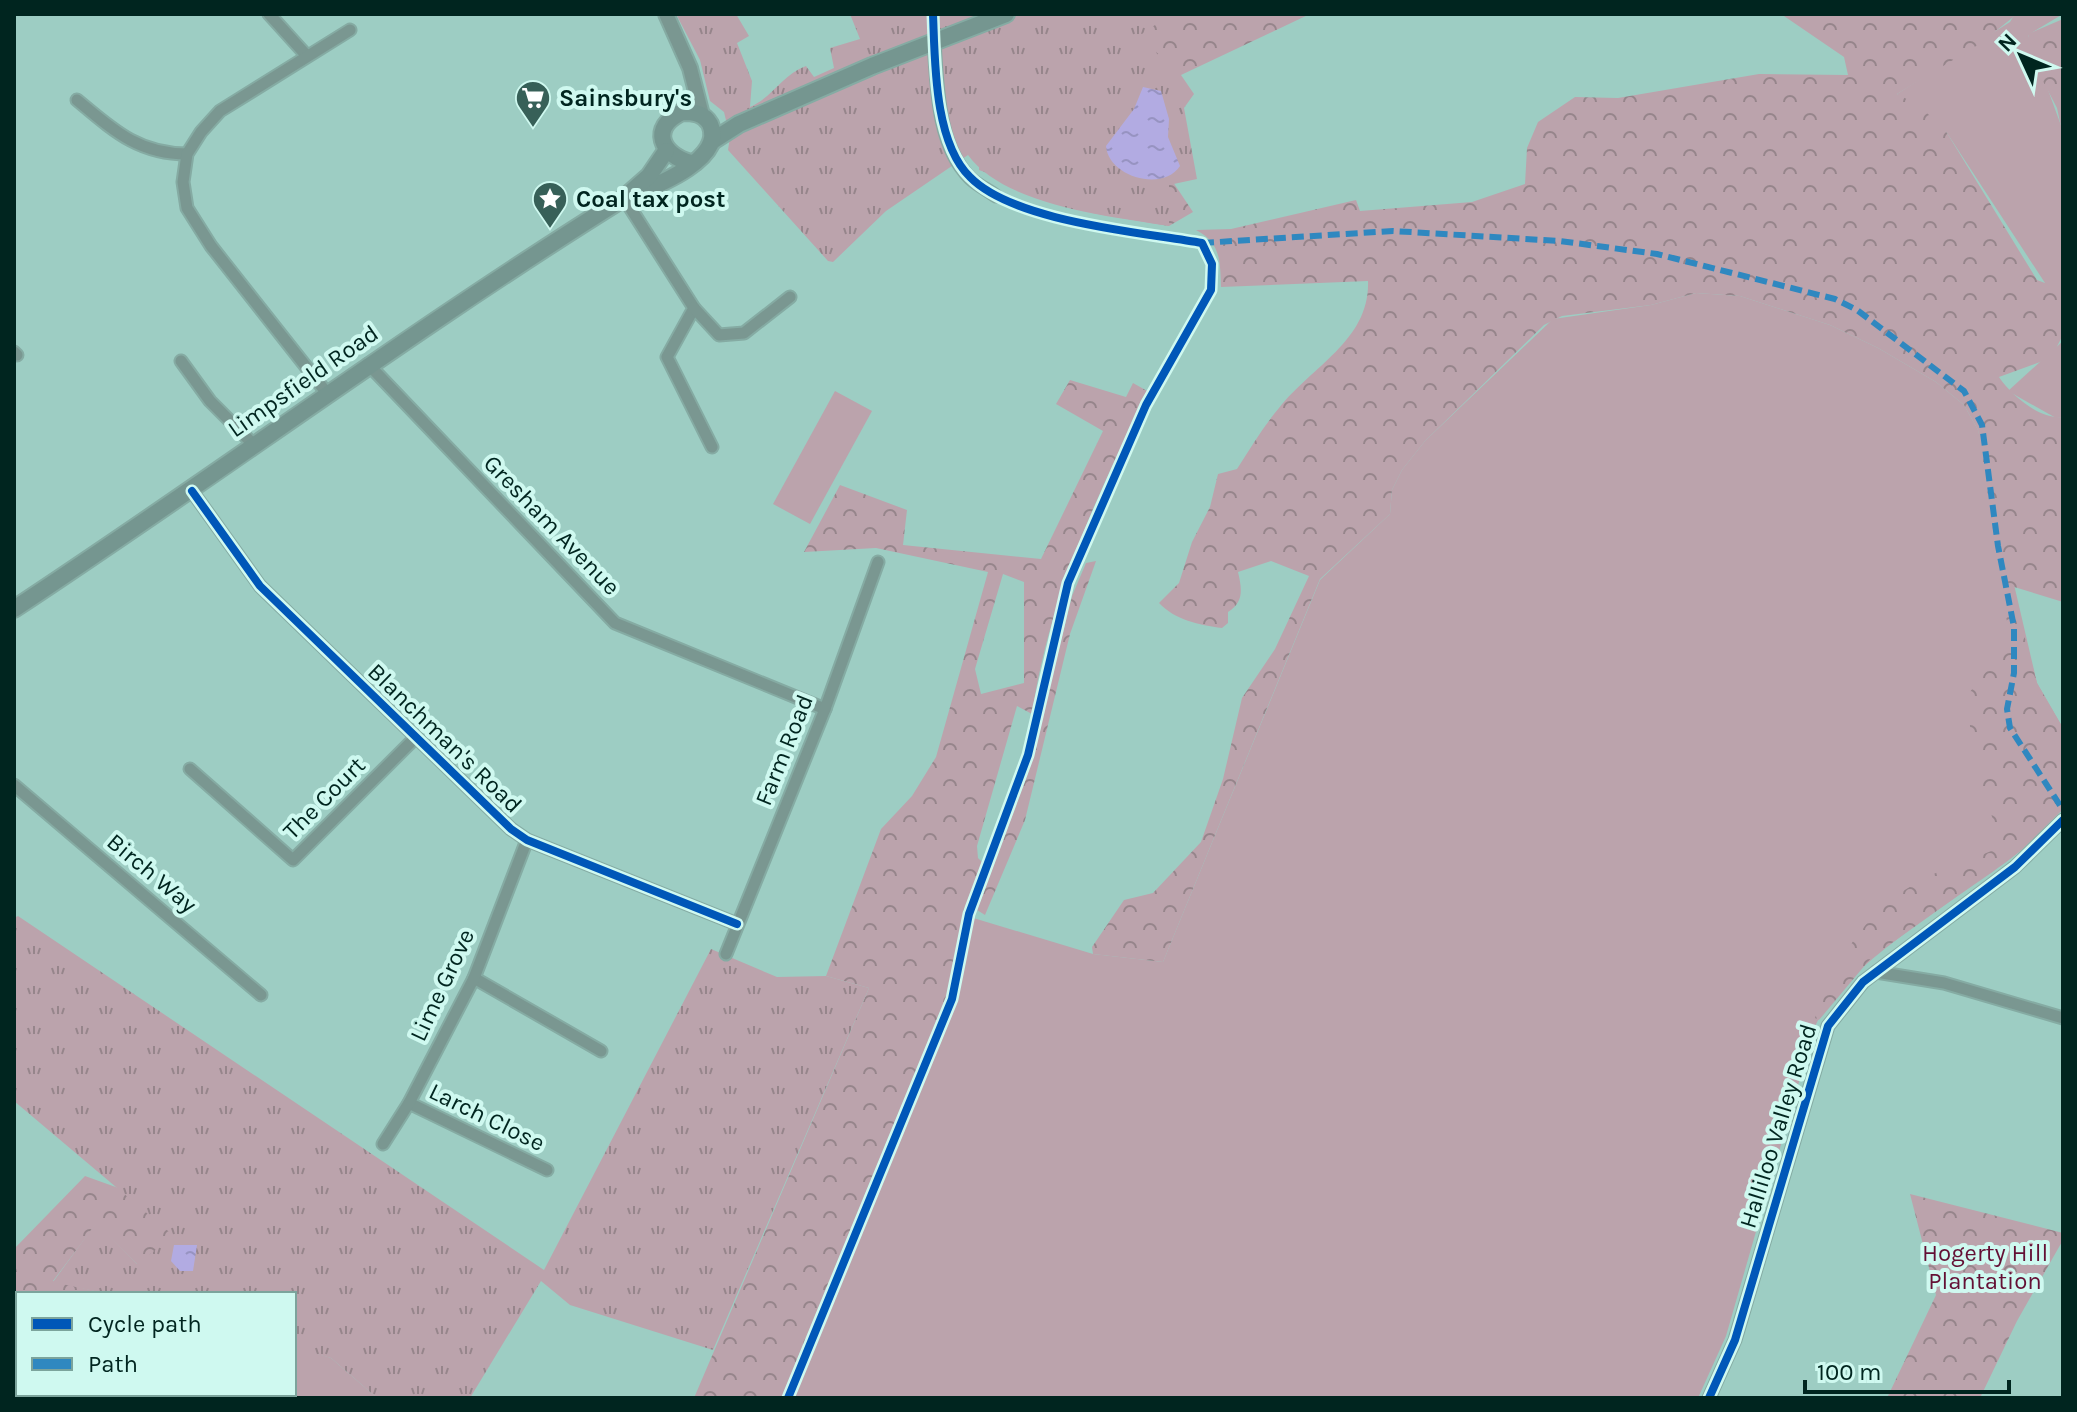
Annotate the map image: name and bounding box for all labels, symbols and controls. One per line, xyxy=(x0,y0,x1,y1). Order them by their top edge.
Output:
north arrow xyxy=(1981,16,2061,96)
text: N xyxy=(1992,28,2022,58)
supermarket icon: Sainsbury's xyxy=(514,79,552,129)
place label: Sainsbury's xyxy=(559,84,692,112)
place icon: Coal tax post xyxy=(531,180,569,230)
place label: Coal tax post xyxy=(576,185,725,213)
street label: Limpsfield Road xyxy=(222,319,384,443)
street label: Gresham Avenue xyxy=(478,449,626,601)
street label: Blanchman's Road xyxy=(362,657,528,819)
street label: Farm Road xyxy=(749,690,819,810)
street label: The Court xyxy=(277,751,371,845)
street label: Birch Way xyxy=(101,827,203,919)
street label: Lime Grove xyxy=(404,924,480,1046)
street label: Halliloo Valley Road xyxy=(1734,1020,1822,1232)
street label: Larch Close xyxy=(425,1077,549,1157)
park label: Hogerty Hill Plantation xyxy=(1922,1239,2048,1295)
legend xyxy=(16,1292,296,1396)
text: Cycle path xyxy=(88,1310,202,1338)
scale bar xyxy=(1805,1344,2009,1394)
text: Path xyxy=(88,1350,138,1378)
text: 100 m xyxy=(1817,1358,1882,1386)

